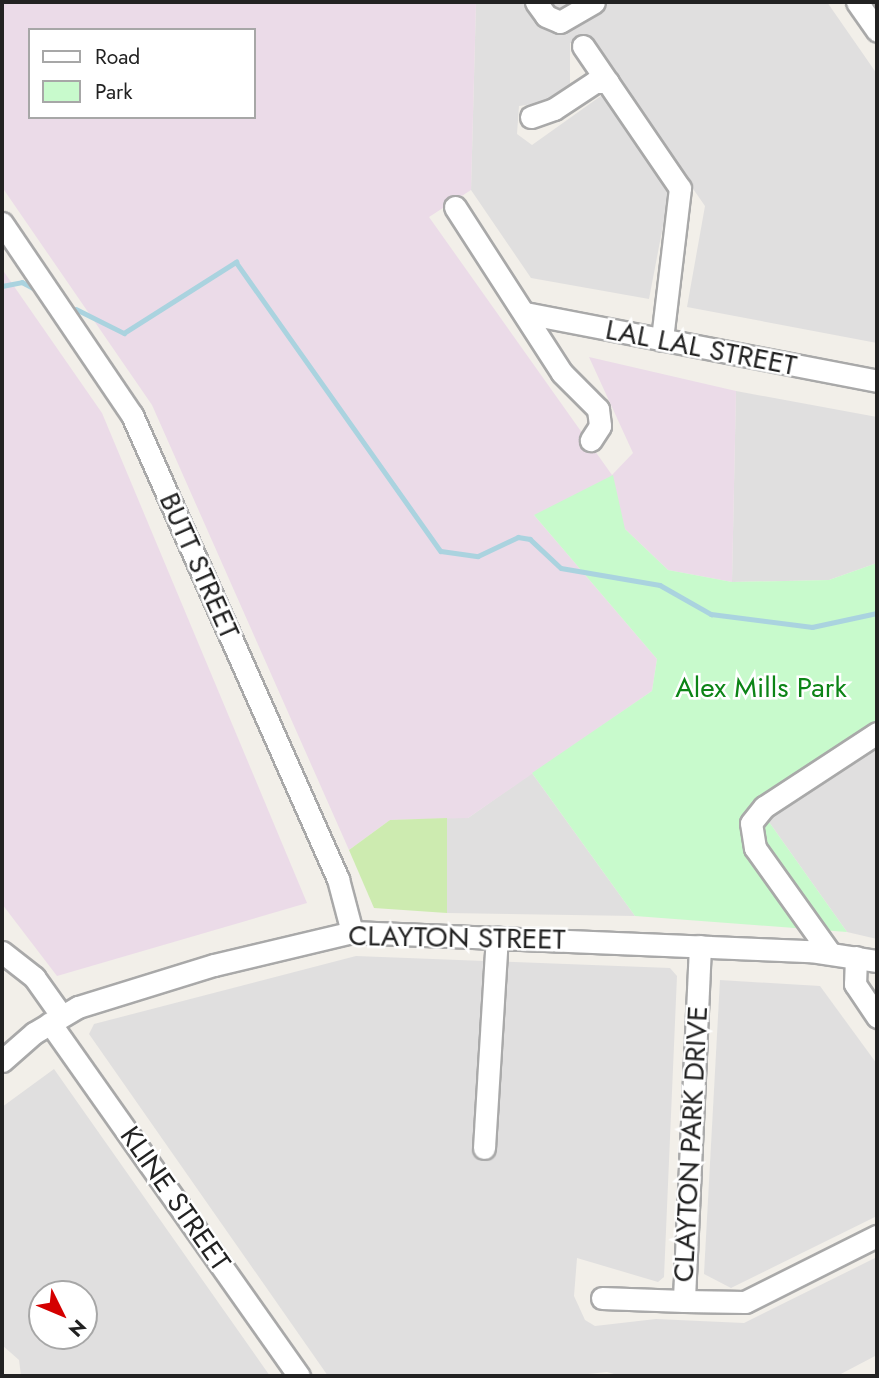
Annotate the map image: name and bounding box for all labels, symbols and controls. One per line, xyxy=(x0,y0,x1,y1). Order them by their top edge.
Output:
legend xyxy=(28,28,256,119)
text: Road xyxy=(95,42,140,72)
text: Park xyxy=(95,77,132,107)
street label: LAL LAL STREET xyxy=(603,313,799,383)
street label: BUTT STREET xyxy=(152,488,246,644)
park label: Alex Mills Park xyxy=(675,671,847,705)
street label: CLAYTON STREET xyxy=(348,919,566,957)
street label: CLAYTON PARK DRIVE xyxy=(667,1005,715,1283)
street label: KLINE STREET xyxy=(113,1120,237,1278)
north arrow xyxy=(28,1280,98,1350)
text: N xyxy=(62,1314,92,1343)

